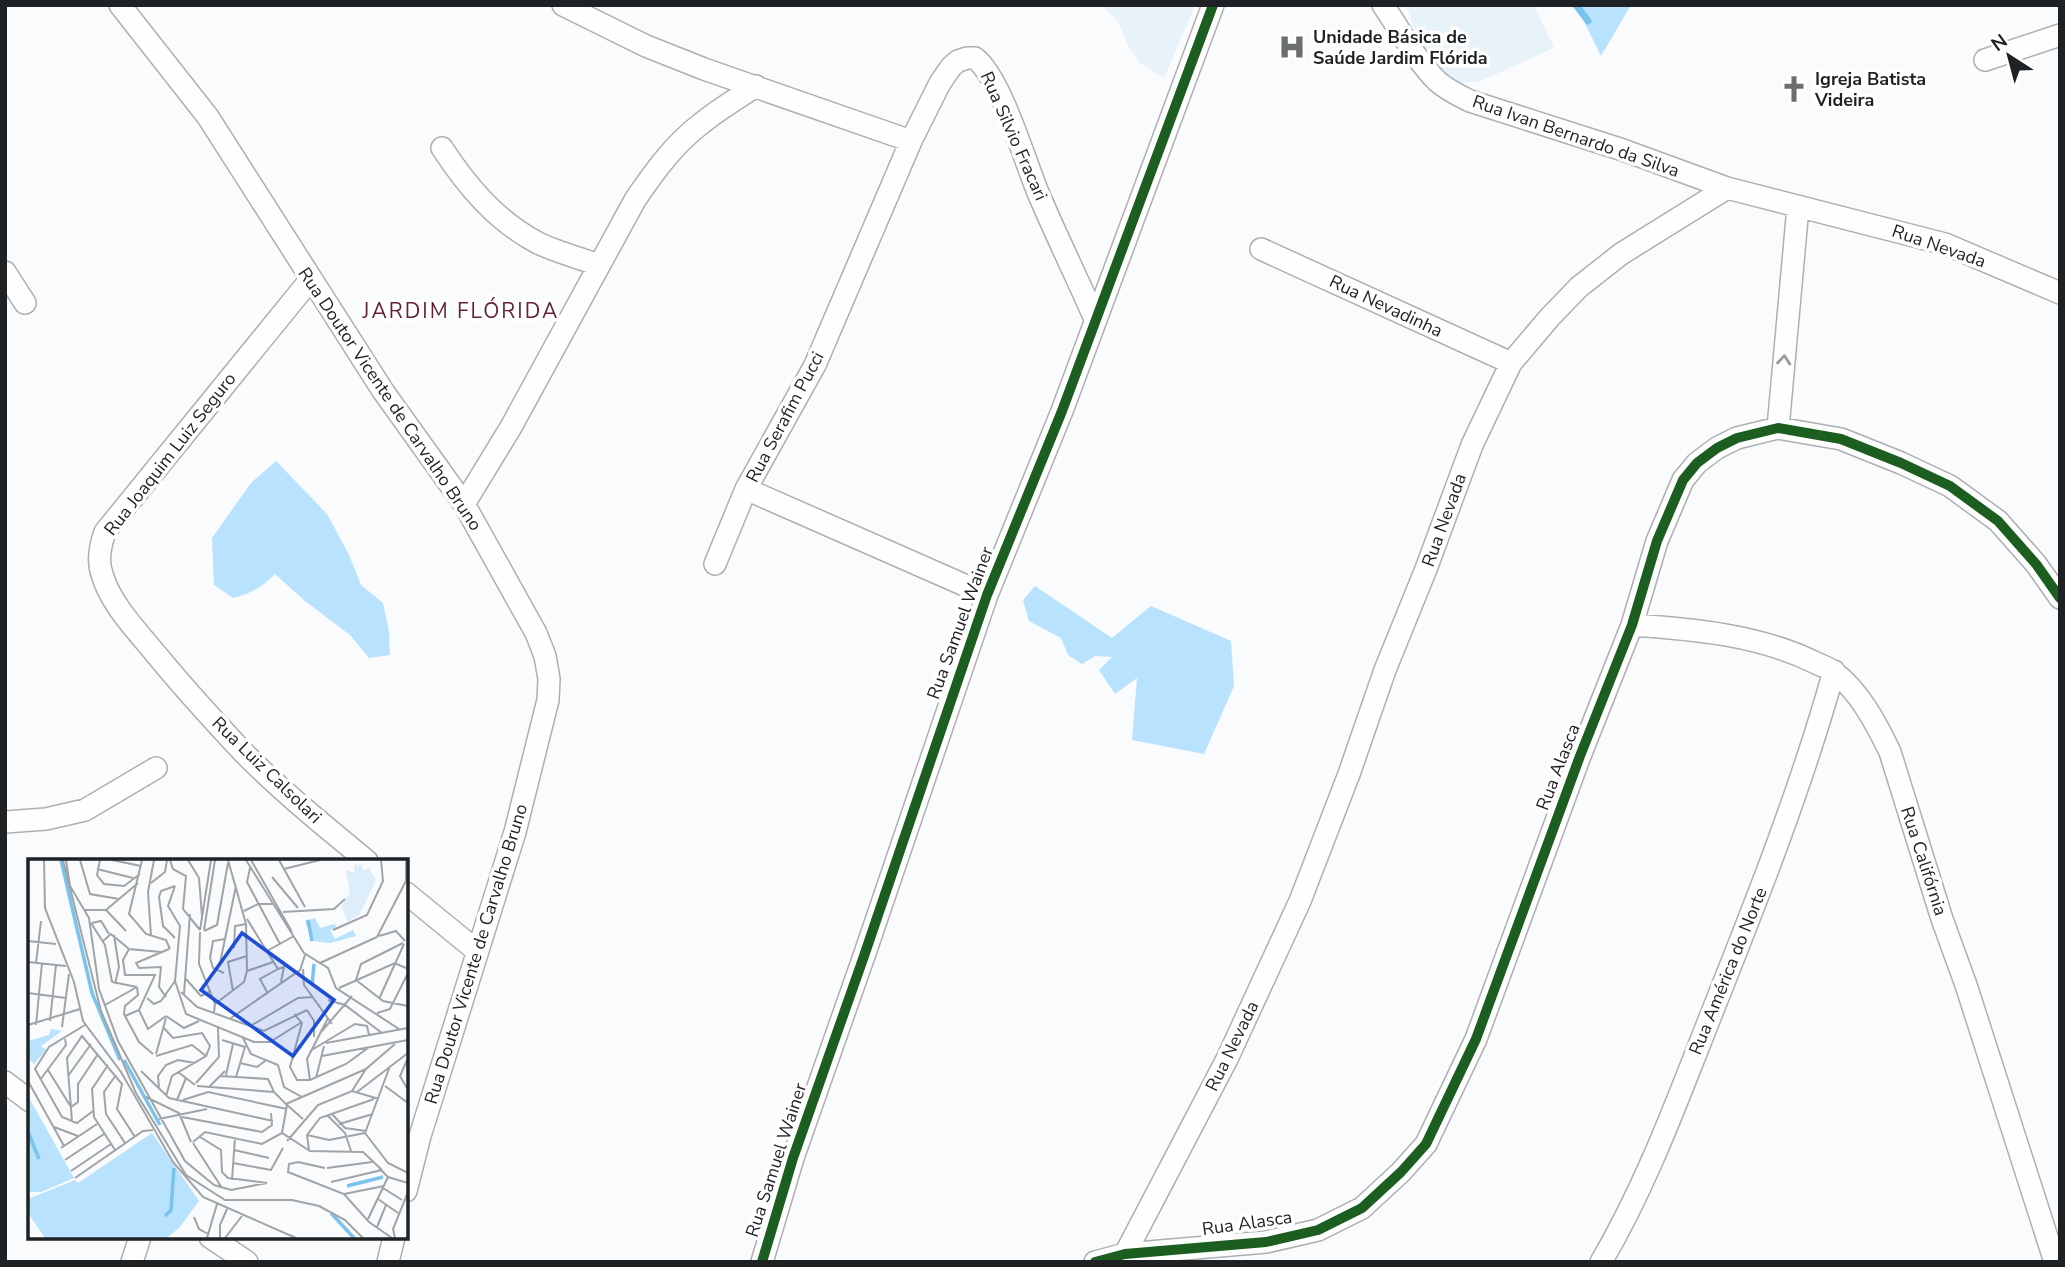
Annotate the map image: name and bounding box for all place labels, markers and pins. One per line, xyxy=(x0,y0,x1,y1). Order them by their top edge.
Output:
place label: Unidade Básica de Saúde Jardim Flórida xyxy=(1313,25,1488,70)
hospital icon: Unidade Básica de Saúde Jardim Flórida xyxy=(1277,32,1307,62)
place label: Igreja Batista Videira xyxy=(1814,67,1926,112)
church icon: Igreja Batista Videira xyxy=(1779,74,1809,104)

